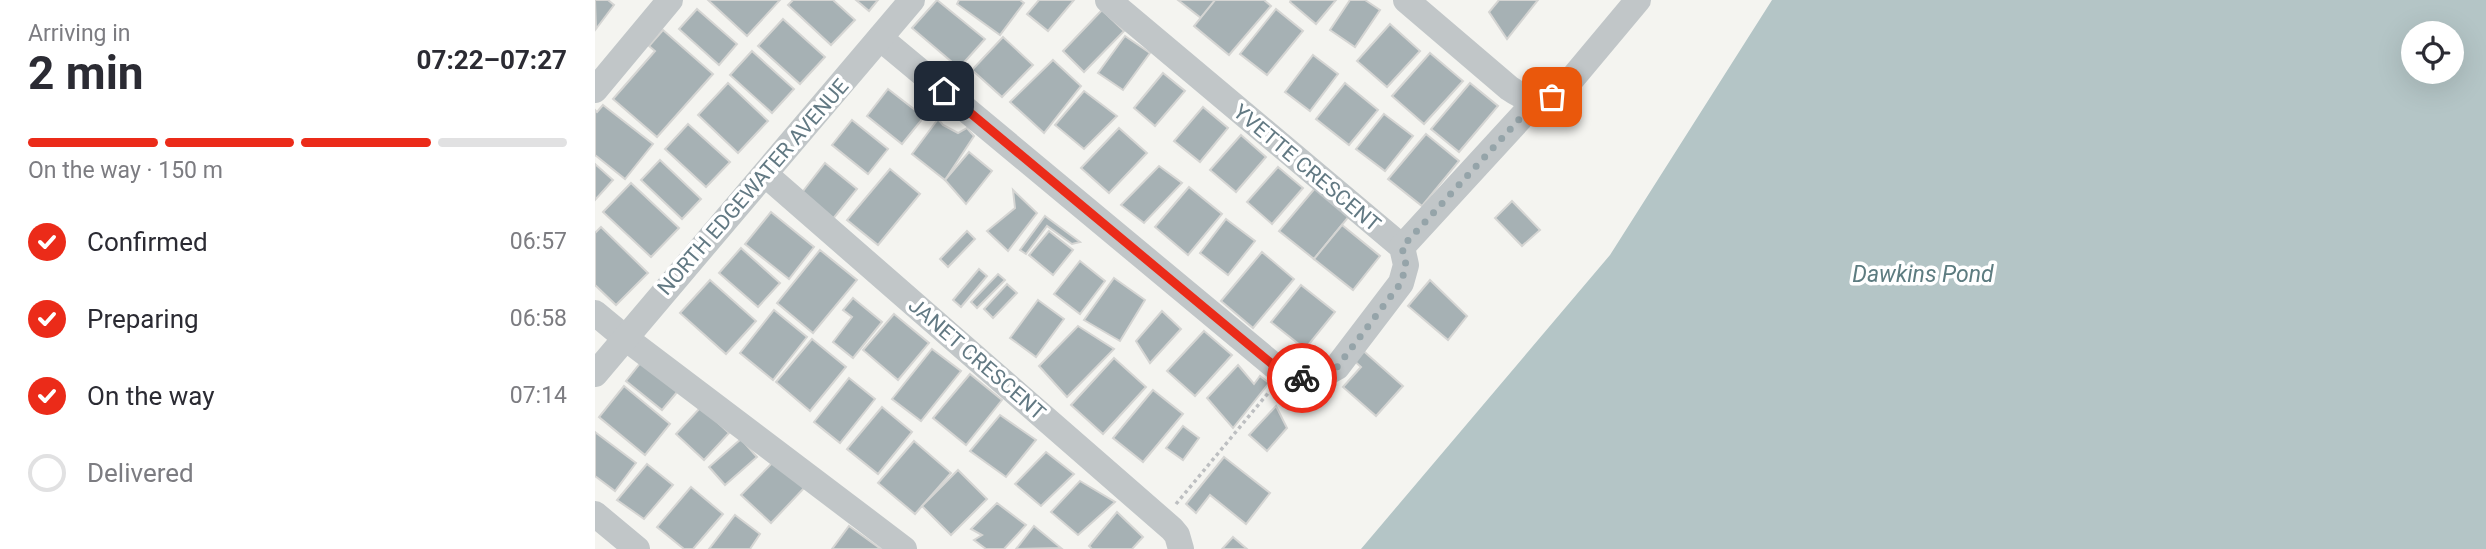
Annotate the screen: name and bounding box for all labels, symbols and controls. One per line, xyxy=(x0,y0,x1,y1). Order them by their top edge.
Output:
text: Arriving in xyxy=(28,20,131,47)
map controls xyxy=(2401,21,2464,84)
button: locate xyxy=(2401,21,2464,84)
text: 07:22–07:27 xyxy=(417,45,567,75)
text: 2 min xyxy=(28,46,144,100)
pin xyxy=(914,61,974,121)
pin xyxy=(1522,67,1582,127)
icon: home xyxy=(925,72,963,110)
street label: NORTH EDGEWATER AVENUE xyxy=(653,74,853,300)
icon: bag xyxy=(1533,78,1571,116)
street label: YVETTE CRESCENT xyxy=(1229,100,1386,237)
text: On the way · 150 m xyxy=(28,157,223,184)
icon: check xyxy=(28,223,66,261)
text: Confirmed xyxy=(87,227,208,257)
text: 06:57 xyxy=(510,228,567,255)
water label: Dawkins Pond xyxy=(1852,261,1994,288)
street label: JANET CRESCENT xyxy=(904,293,1051,425)
icon: check xyxy=(28,300,66,338)
text: Preparing xyxy=(87,304,199,334)
text: 06:58 xyxy=(510,305,567,332)
courier xyxy=(1267,343,1337,413)
icon: bike xyxy=(1283,359,1321,397)
icon: check xyxy=(28,377,66,415)
text: On the way xyxy=(87,381,215,411)
text: 07:14 xyxy=(510,382,567,409)
text: Delivered xyxy=(87,458,194,488)

